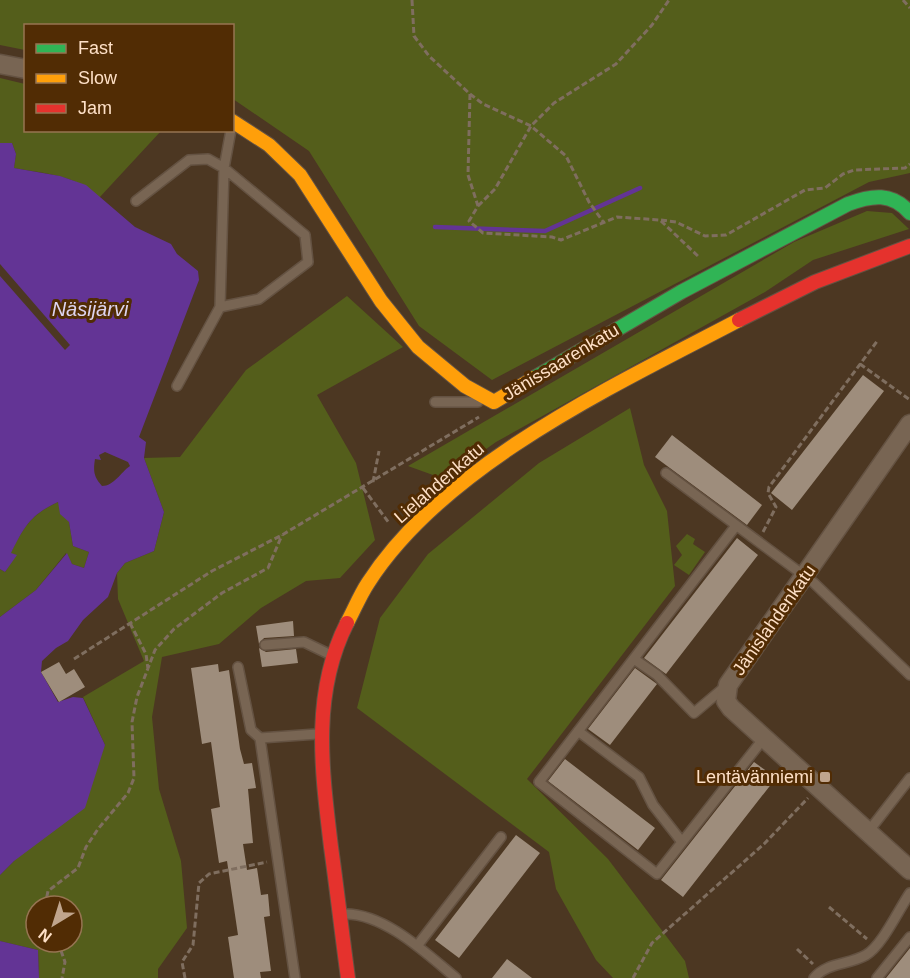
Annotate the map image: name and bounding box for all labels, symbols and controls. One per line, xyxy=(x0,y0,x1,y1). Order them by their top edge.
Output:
legend xyxy=(24,24,234,132)
text: Fast xyxy=(78,38,113,58)
text: Slow xyxy=(78,68,118,88)
text: Jam xyxy=(78,98,112,118)
water label: Näsijärvi xyxy=(52,298,129,320)
street label: Jänissaarenkatu xyxy=(500,320,622,404)
street label: Lielahdenkatu xyxy=(390,439,488,527)
street label: Jänislahdenkatu xyxy=(728,561,820,679)
place label: Lentävänniemi xyxy=(696,767,813,787)
marker: Lentävänniemi xyxy=(818,770,832,784)
north arrow xyxy=(24,894,84,954)
text: N xyxy=(35,925,55,946)

